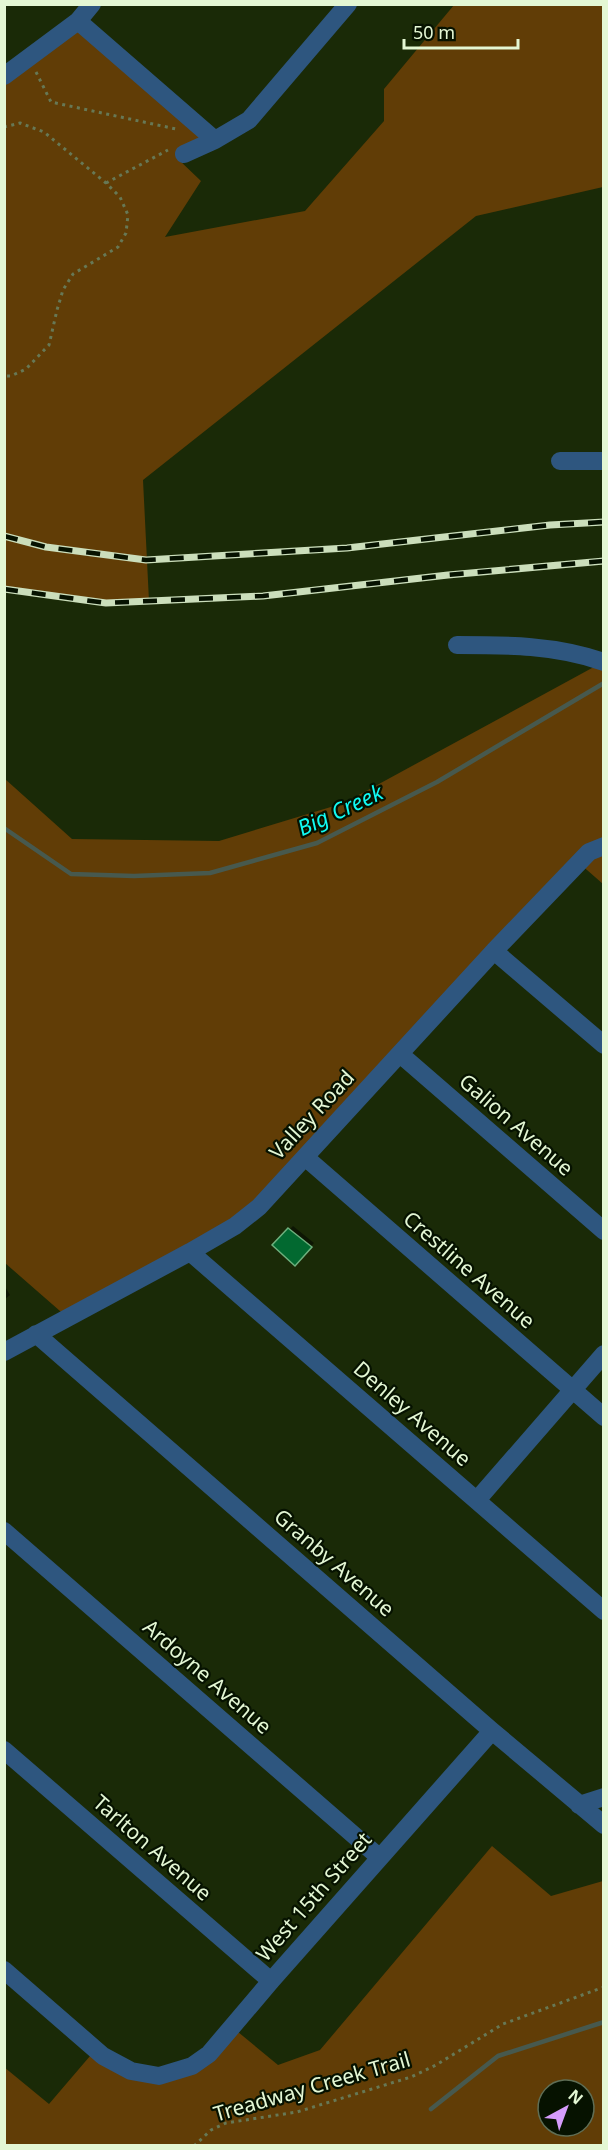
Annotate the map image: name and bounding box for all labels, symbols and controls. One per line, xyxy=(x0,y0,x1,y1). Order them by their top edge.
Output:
scale bar xyxy=(404,12,518,50)
text: 50 m xyxy=(413,20,455,44)
water label: Big Creek xyxy=(292,776,388,842)
street label: Valley Road xyxy=(263,1063,360,1165)
street label: Galion Avenue xyxy=(454,1067,580,1182)
street label: Crestline Avenue xyxy=(398,1204,541,1334)
street label: Denley Avenue xyxy=(348,1354,477,1472)
street label: Granby Avenue xyxy=(269,1502,401,1622)
street label: Ardoyne Avenue xyxy=(137,1613,278,1740)
street label: Tarlton Avenue xyxy=(87,1788,218,1906)
street label: West 15th Street xyxy=(249,1825,377,1967)
street label: Treadway Creek Trail xyxy=(210,2045,413,2128)
north arrow xyxy=(536,2078,596,2138)
text: N xyxy=(564,2084,588,2109)

